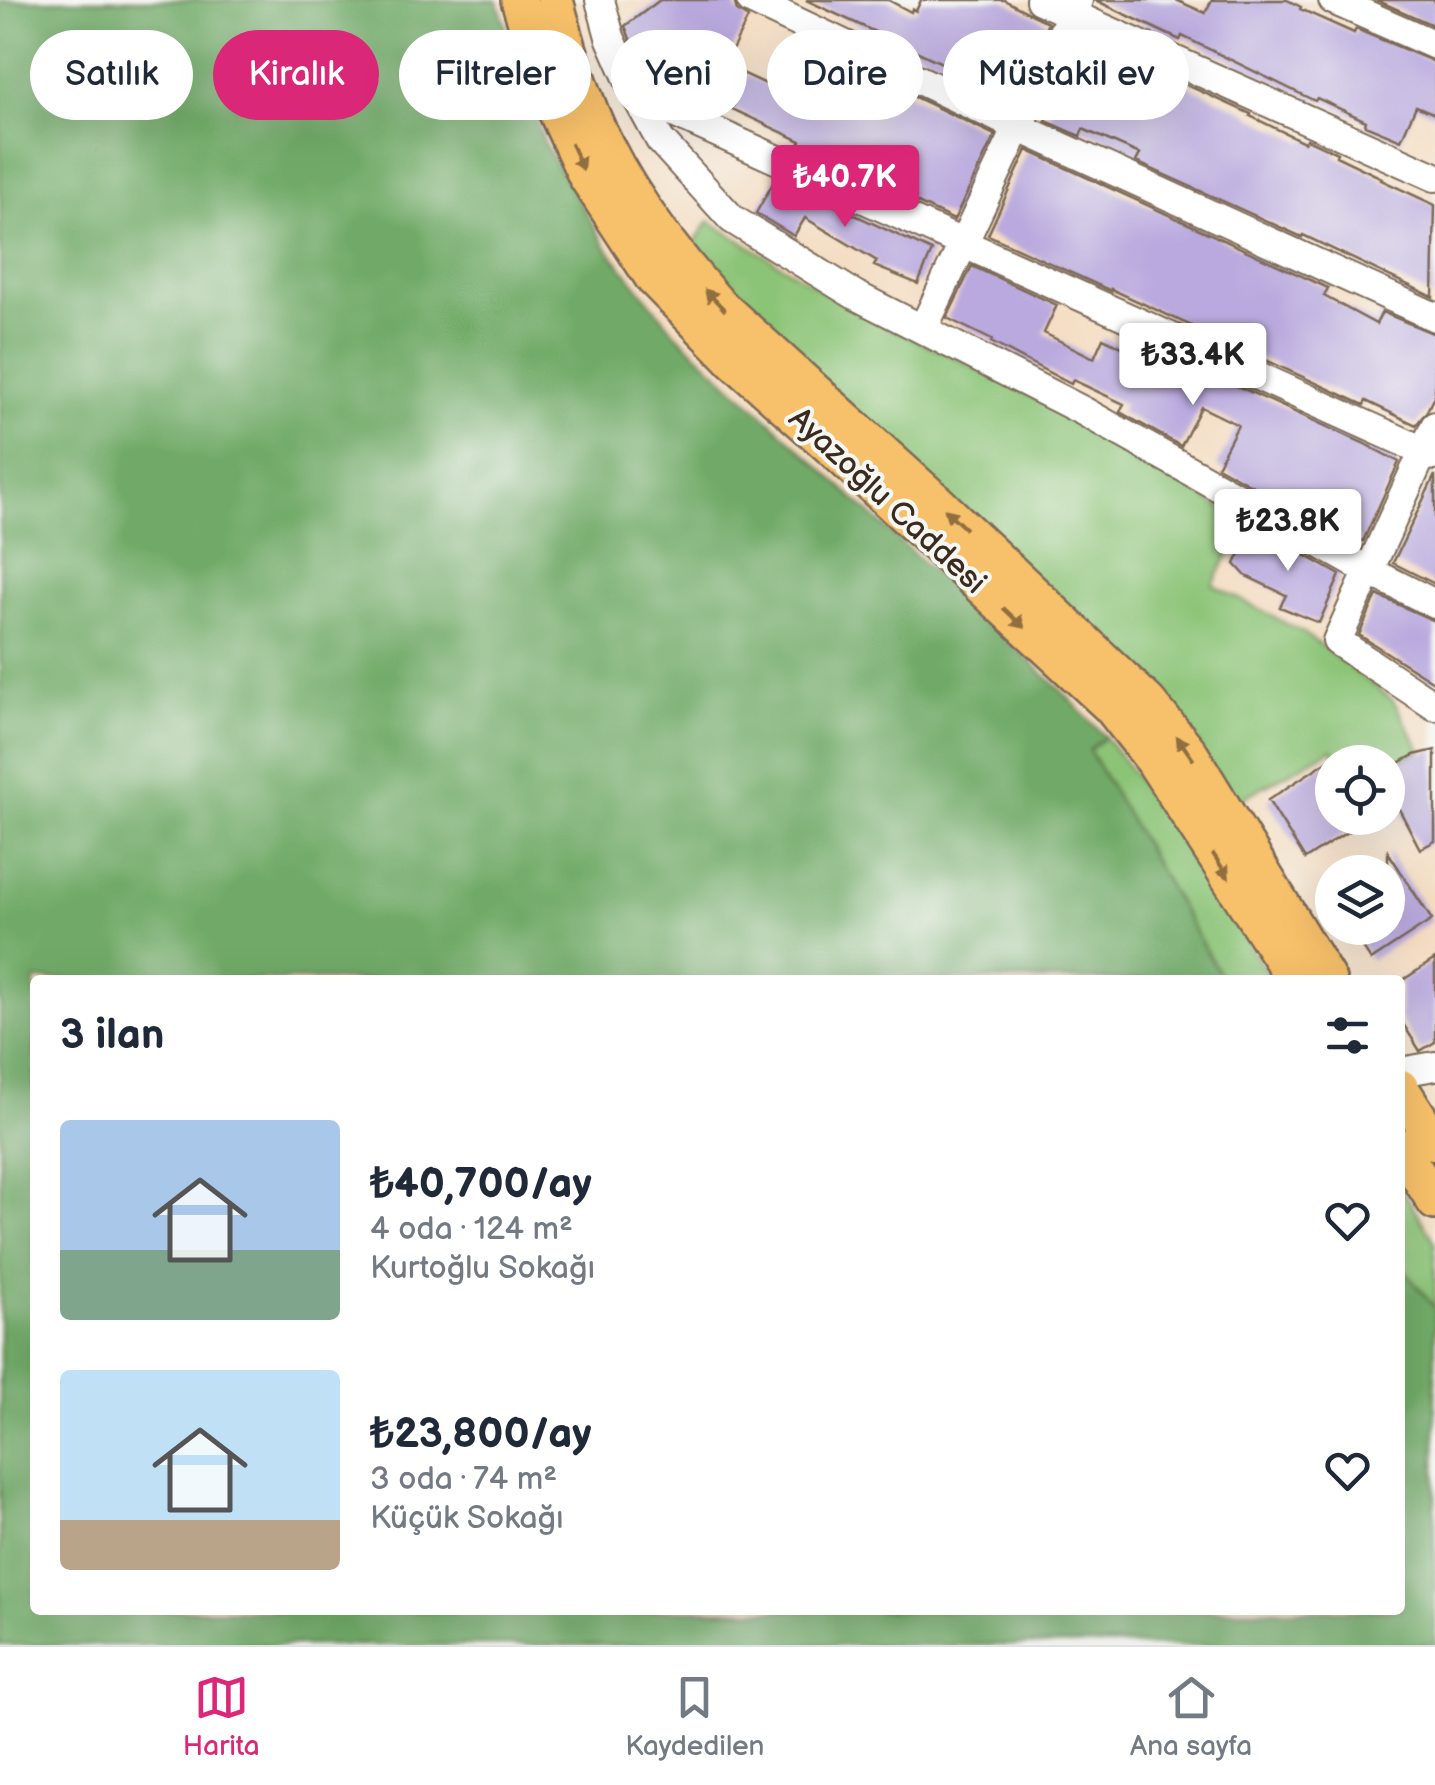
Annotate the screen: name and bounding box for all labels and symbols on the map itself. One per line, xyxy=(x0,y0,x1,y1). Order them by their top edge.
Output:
one-way arrow xyxy=(568,143,585,172)
pin: ₺40.7K xyxy=(764,145,926,230)
one-way arrow xyxy=(704,288,727,312)
pin: ₺33.4K xyxy=(1112,323,1274,408)
street label: Ayazoğlu Caddesi xyxy=(780,399,994,603)
pin: ₺23.8K xyxy=(1207,489,1369,574)
one-way arrow xyxy=(943,508,967,531)
one-way arrow xyxy=(1002,607,1026,630)
one-way arrow xyxy=(1176,735,1195,761)
one-way arrow xyxy=(1212,853,1230,880)

